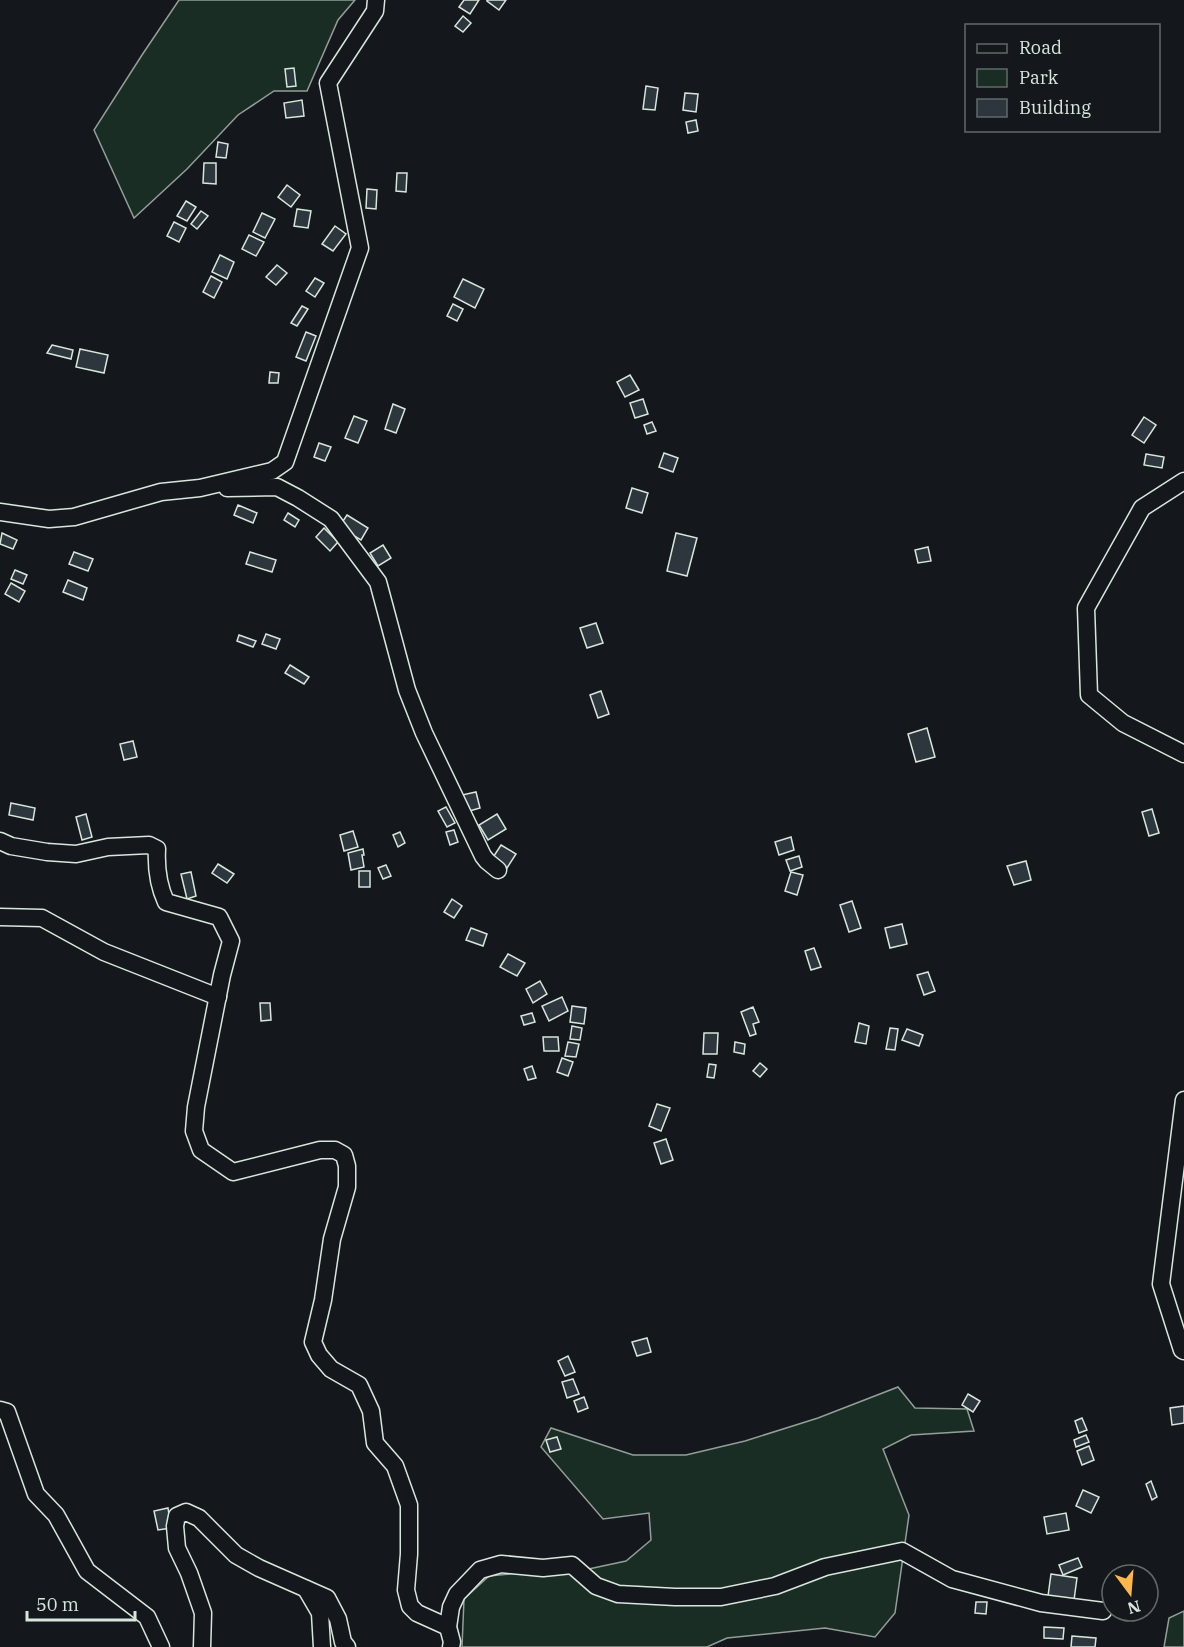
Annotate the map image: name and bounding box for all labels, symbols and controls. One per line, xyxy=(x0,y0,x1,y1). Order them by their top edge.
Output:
legend xyxy=(965,24,1160,132)
text: Road xyxy=(1019,36,1062,59)
text: Park xyxy=(1019,66,1059,89)
text: Building xyxy=(1019,96,1091,119)
north arrow xyxy=(1100,1563,1160,1623)
scale bar xyxy=(27,1584,135,1622)
text: 50 m xyxy=(36,1593,79,1616)
text: N xyxy=(1125,1596,1143,1619)

